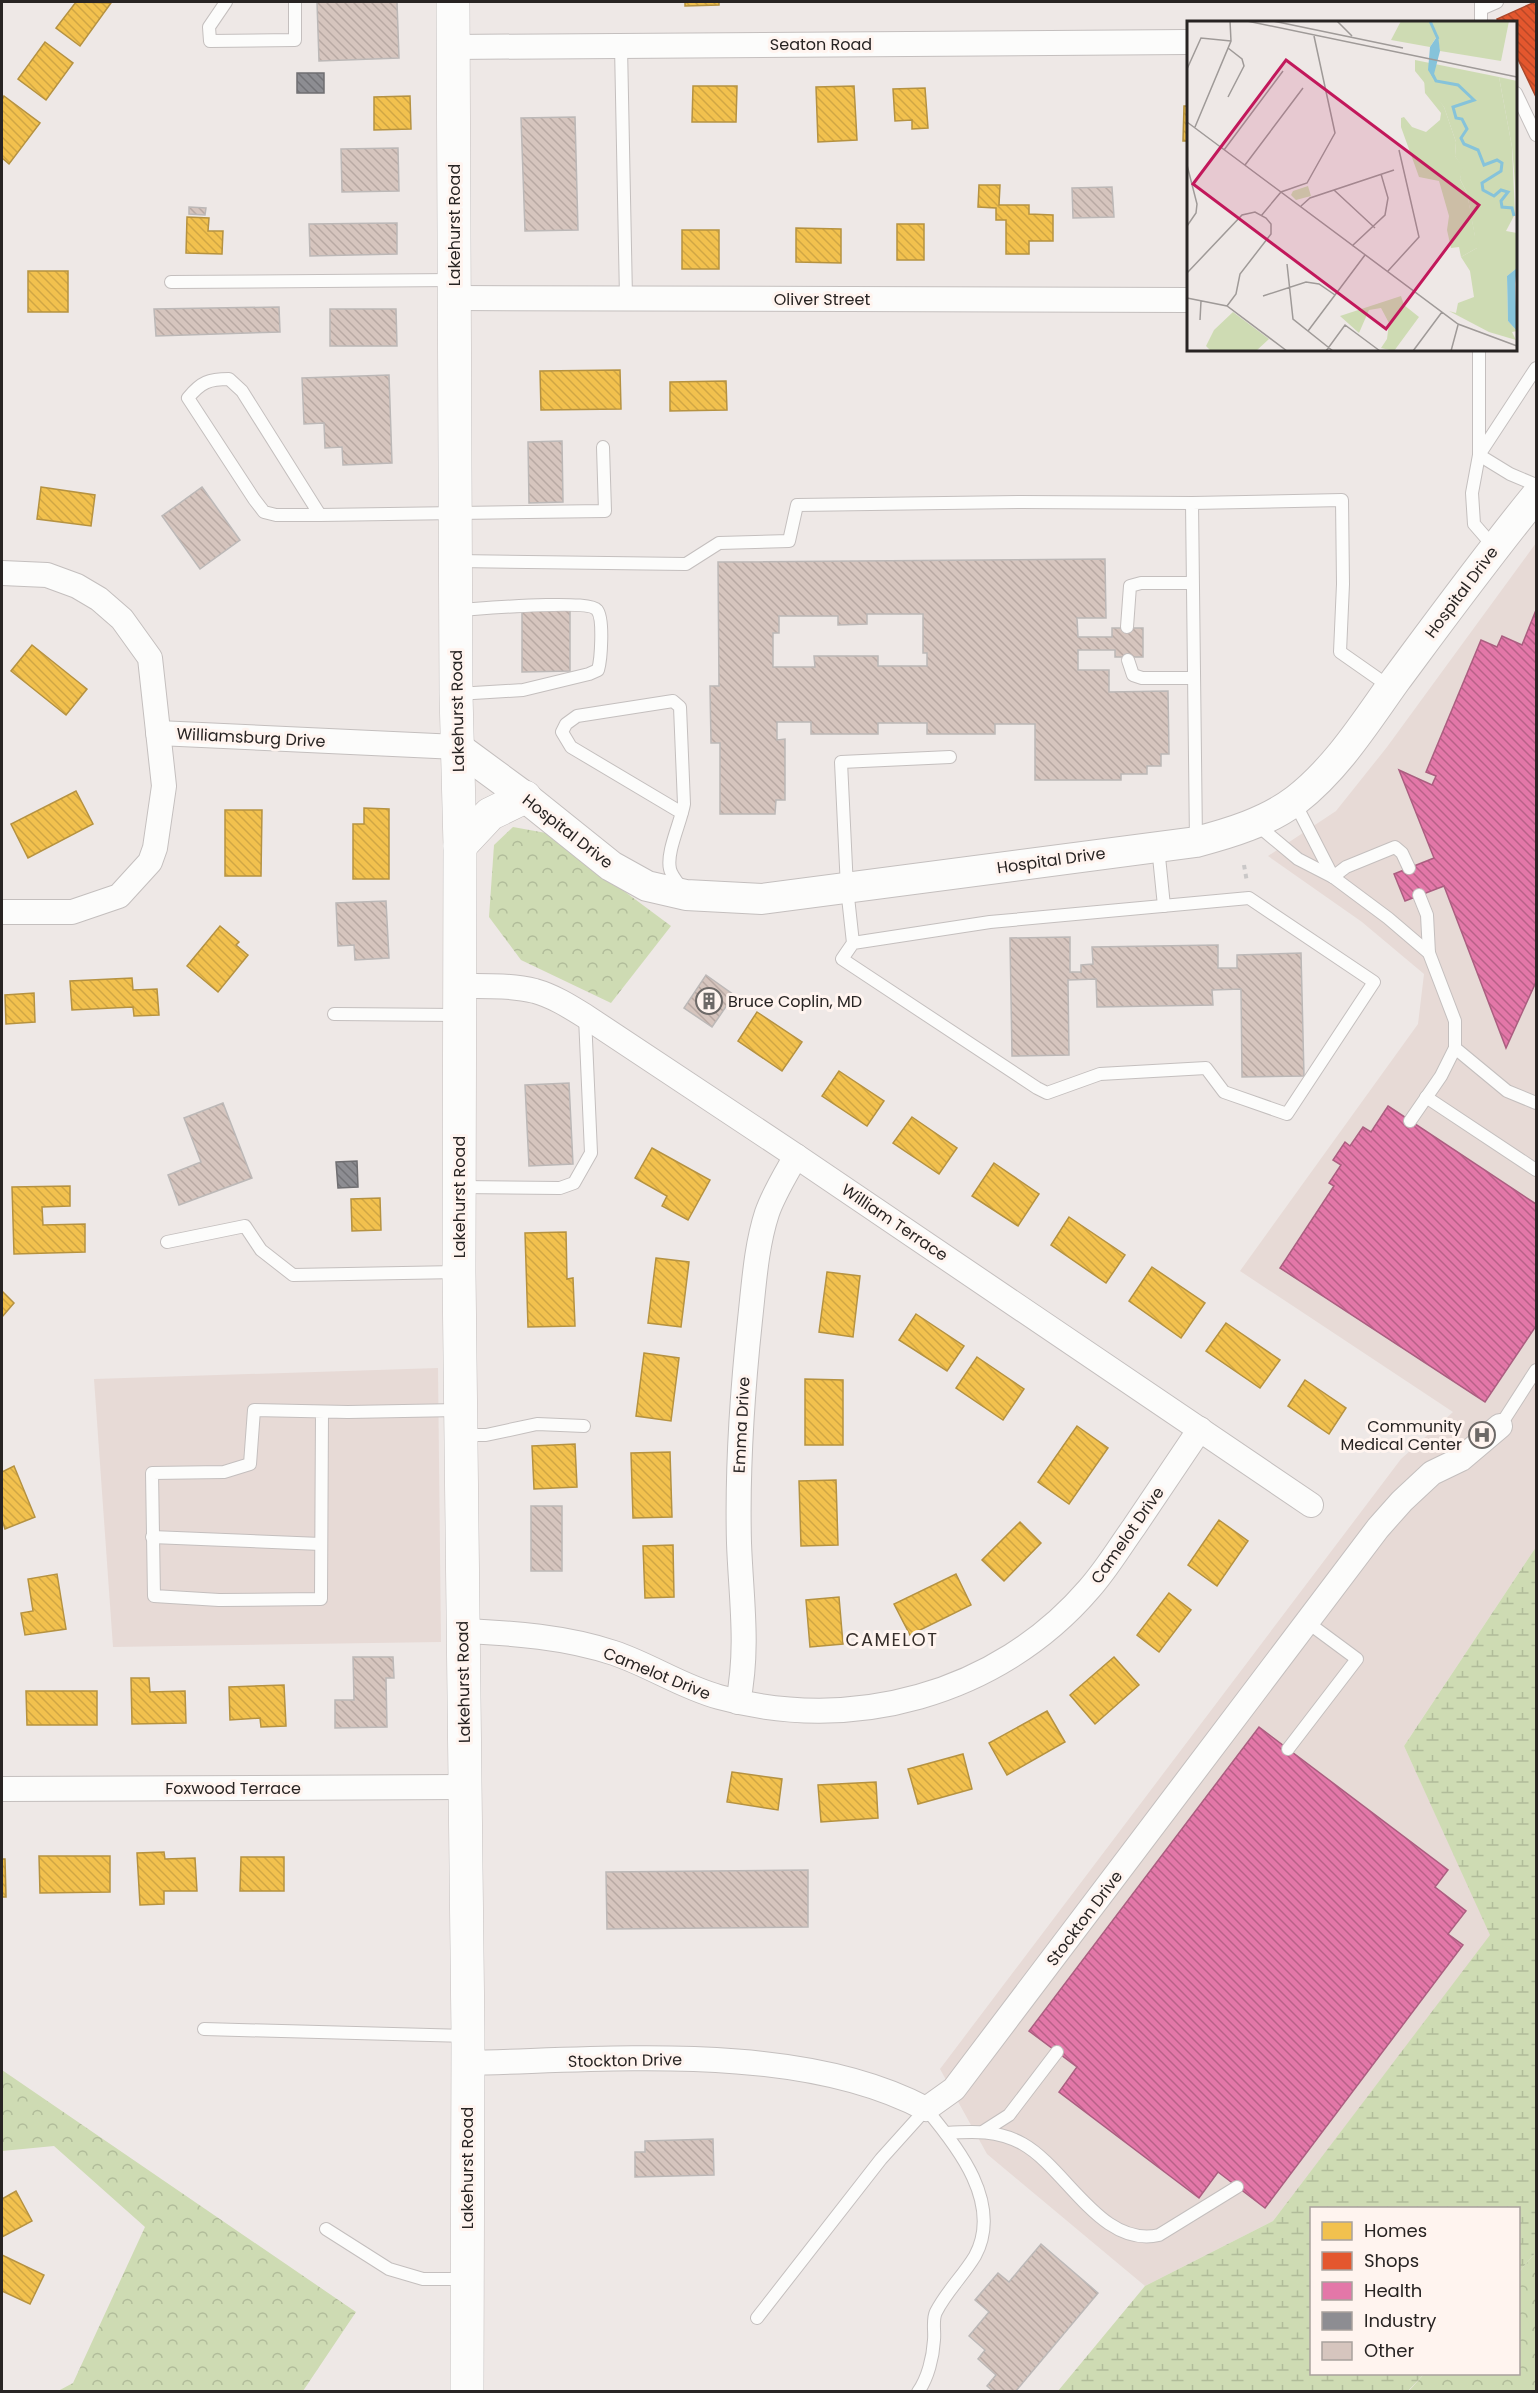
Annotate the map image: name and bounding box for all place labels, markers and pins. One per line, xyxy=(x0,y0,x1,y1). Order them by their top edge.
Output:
building icon: Bruce Coplin, MD xyxy=(694,986,724,1016)
place label: Bruce Coplin, MD xyxy=(728,990,862,1013)
place label: Community Medical Center xyxy=(1341,1415,1462,1456)
hospital icon: Community Medical Center xyxy=(1467,1420,1497,1450)

